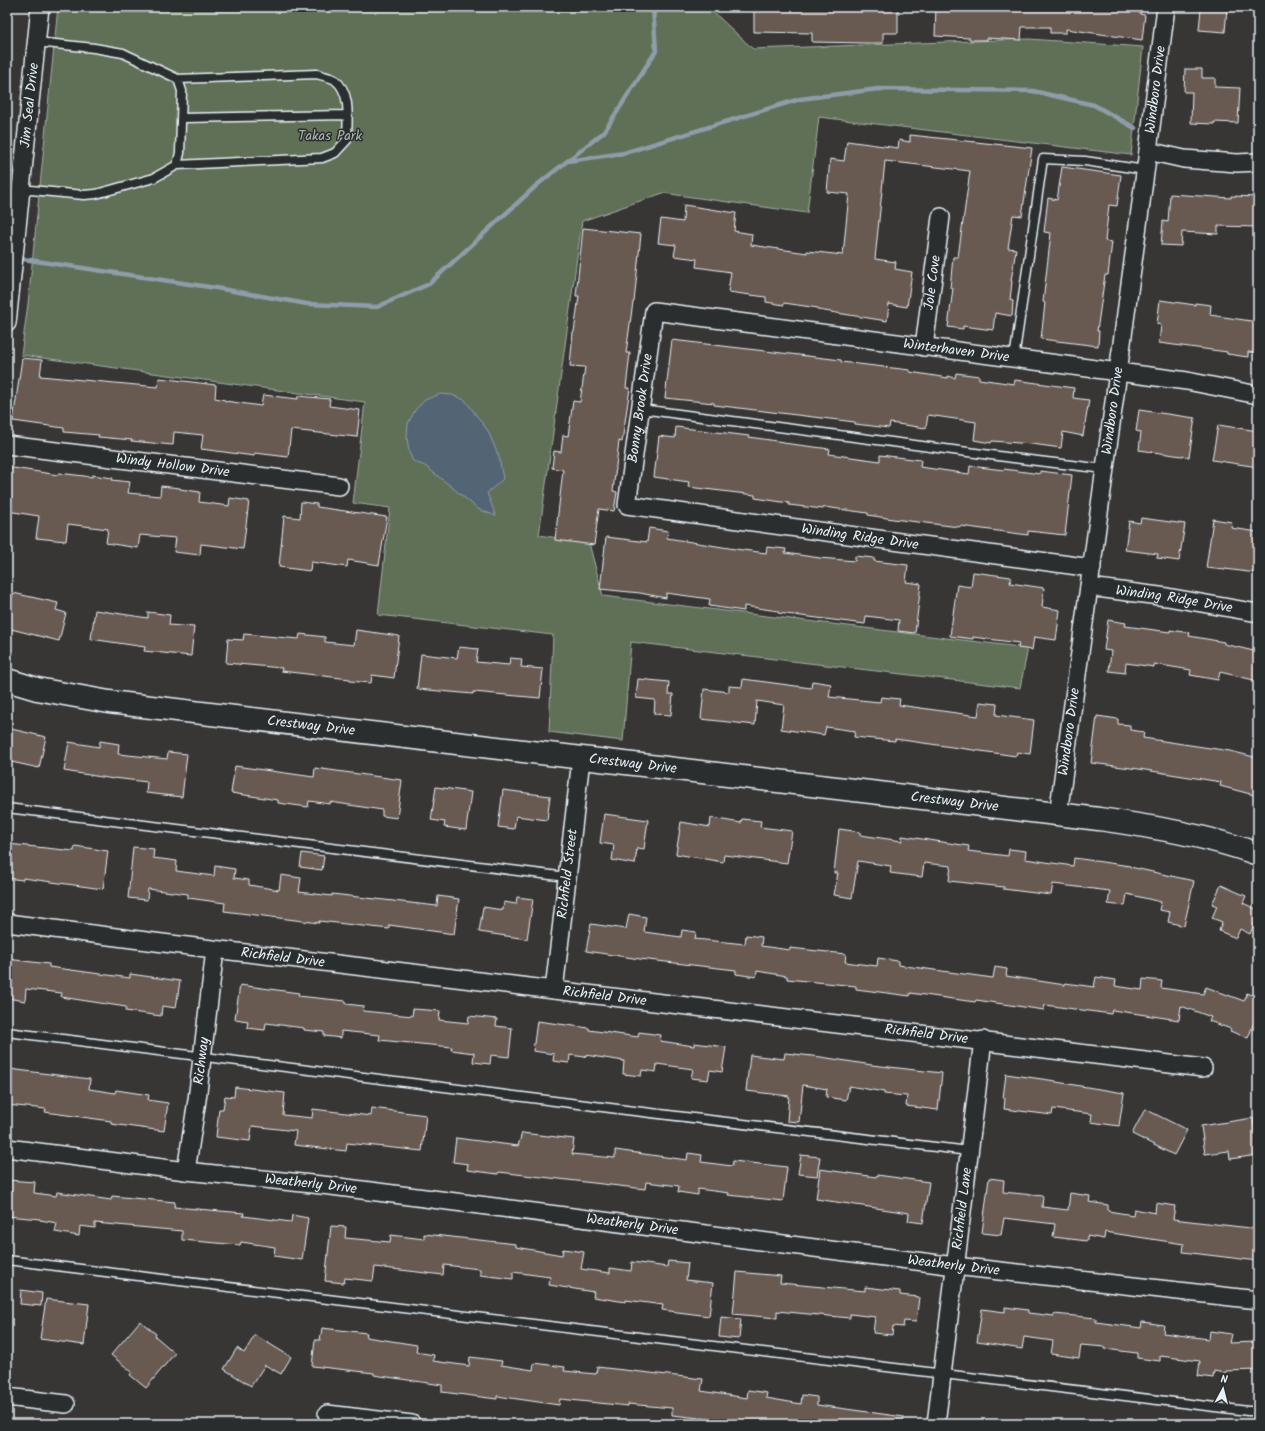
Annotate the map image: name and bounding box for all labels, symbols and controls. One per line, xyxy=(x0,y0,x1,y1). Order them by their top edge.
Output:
street label: Windboro Drive xyxy=(1139,44,1172,135)
street label: Jim Seal Drive xyxy=(14,61,45,149)
park label: Takas Park xyxy=(298,125,362,147)
street label: Jole Cove xyxy=(918,253,947,311)
street label: Winterhaven Drive xyxy=(902,333,1011,369)
street label: Bonny Brook Drive xyxy=(622,351,659,464)
street label: Windboro Drive xyxy=(1096,365,1130,456)
street label: Windy Hollow Drive xyxy=(115,448,231,483)
street label: Winding Ridge Drive xyxy=(800,518,921,556)
street label: Winding Ridge Drive xyxy=(1114,580,1235,619)
street label: Windboro Drive xyxy=(1052,686,1086,777)
street label: Crestway Drive xyxy=(266,710,357,742)
street label: Crestway Drive xyxy=(588,748,679,780)
street label: Crestway Drive xyxy=(910,786,1000,818)
street label: Richfield Street xyxy=(551,827,584,920)
street label: Richfield Drive xyxy=(240,942,327,974)
street label: Richfield Drive xyxy=(561,980,648,1012)
street label: Richfield Drive xyxy=(883,1018,970,1050)
street label: Richway xyxy=(188,1036,215,1086)
street label: Richfield Lane xyxy=(946,1165,978,1251)
street label: Weatherly Drive xyxy=(264,1168,359,1200)
street label: Weatherly Drive xyxy=(585,1208,680,1242)
street label: Weatherly Drive xyxy=(906,1249,1002,1282)
north arrow xyxy=(1203,1369,1243,1409)
text: N xyxy=(1220,1371,1229,1389)

